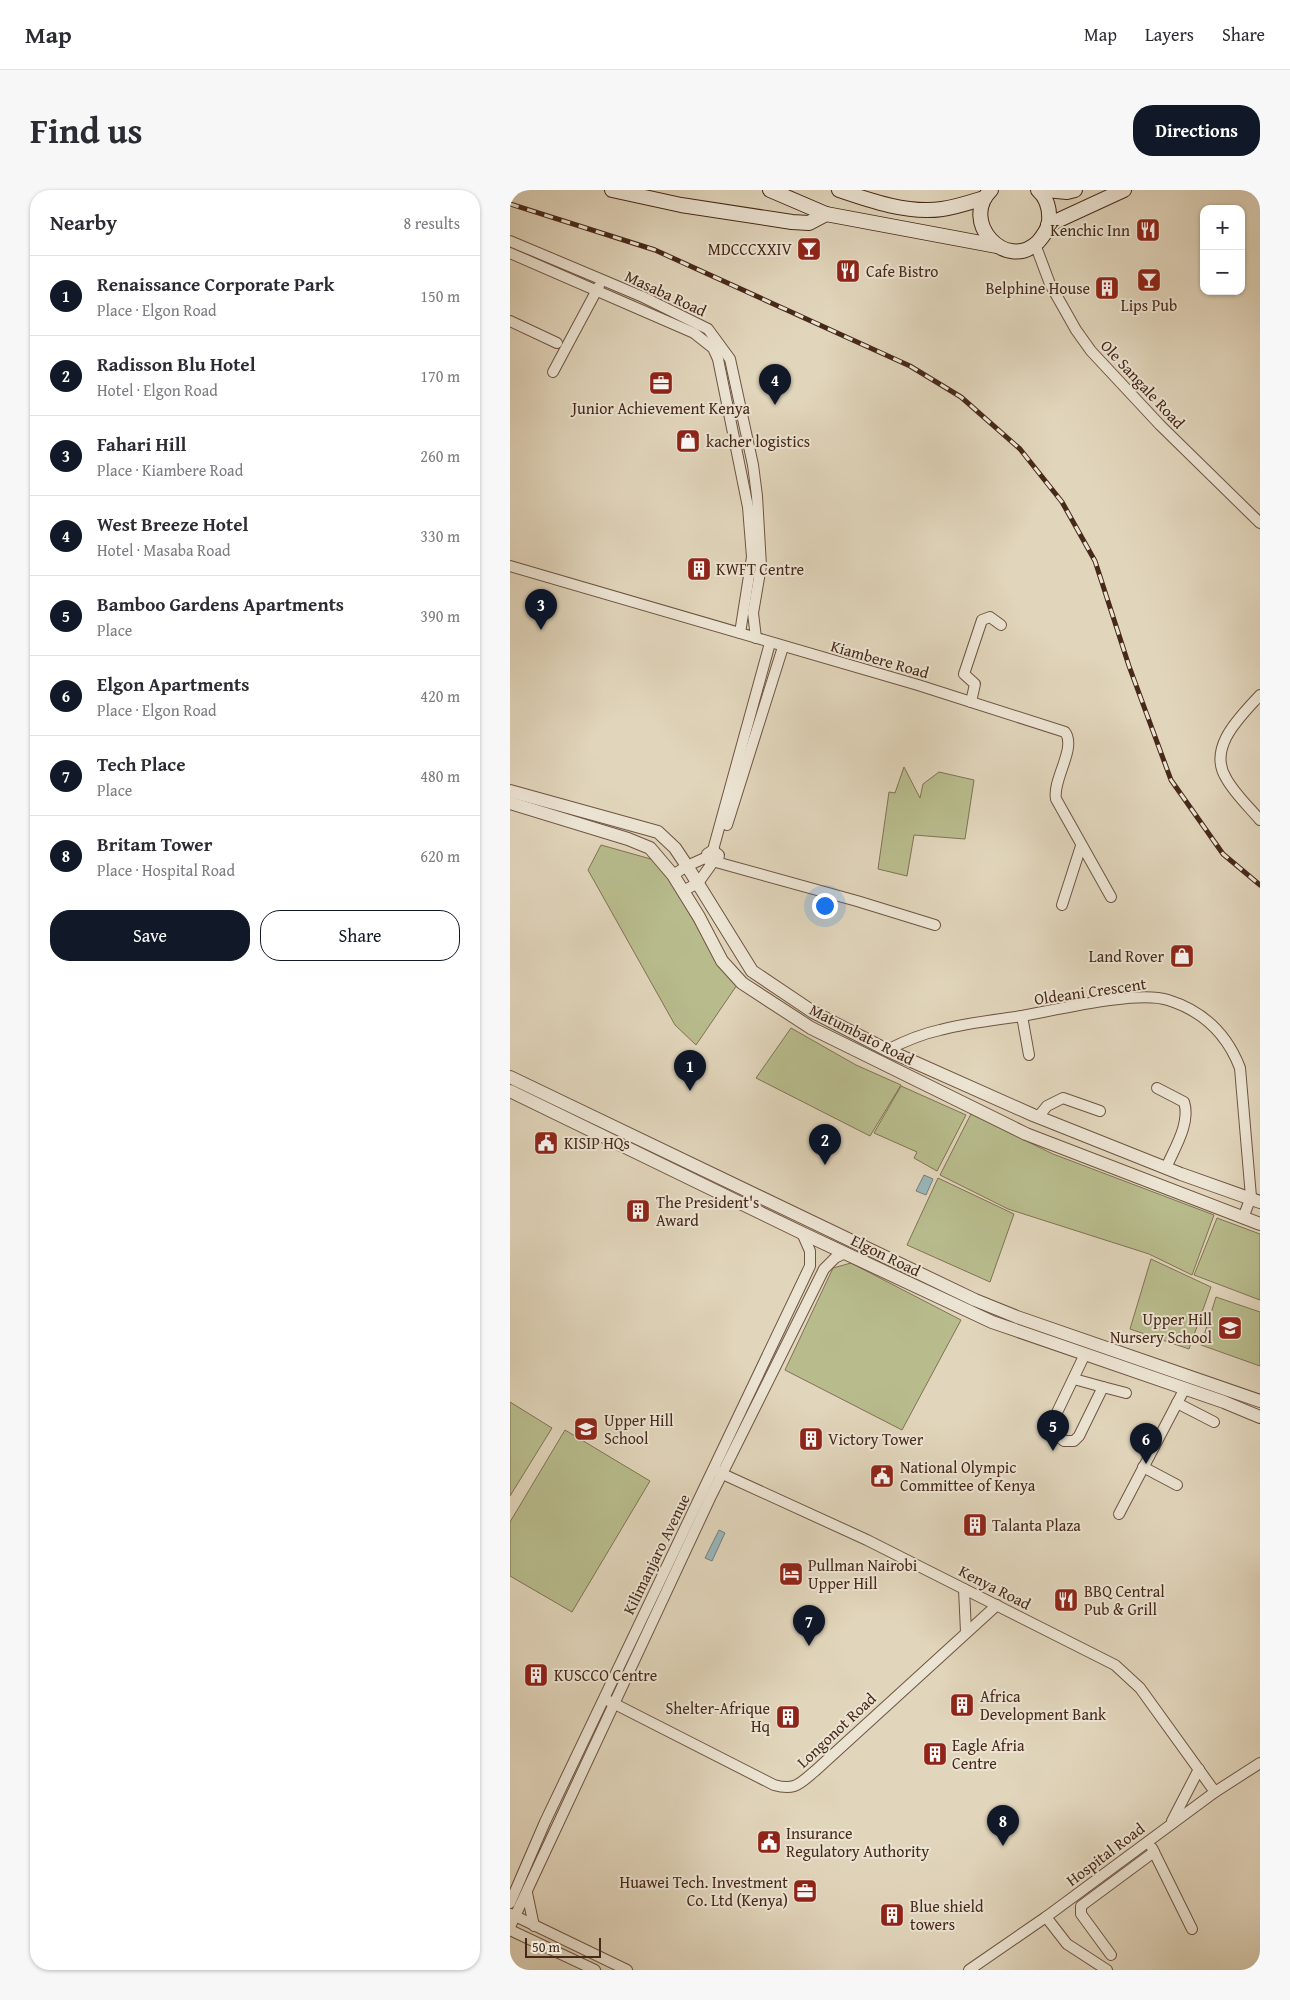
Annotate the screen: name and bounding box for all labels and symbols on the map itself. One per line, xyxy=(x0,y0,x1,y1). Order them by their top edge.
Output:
restaurant icon: Kenchic Inn xyxy=(1135,217,1161,243)
place label: Kenchic Inn xyxy=(1050,218,1130,242)
bar icon: MDCCCXXIV xyxy=(796,236,822,262)
place label: MDCCCXXIV xyxy=(708,237,793,261)
restaurant icon: Cafe Bistro xyxy=(835,258,861,284)
place label: Cafe Bistro xyxy=(866,259,939,283)
street label: Masaba Road xyxy=(621,264,711,323)
bar icon: Lips Pub xyxy=(1136,267,1162,293)
building icon: Belphine House xyxy=(1094,275,1120,301)
place label: Belphine House xyxy=(986,276,1090,300)
place label: Lips Pub xyxy=(1121,293,1177,317)
street label: Ole Sangale Road xyxy=(1095,334,1191,434)
pin: 4 xyxy=(759,364,791,405)
office icon: Junior Achievement Kenya xyxy=(648,370,674,396)
place label: Junior Achievement Kenya xyxy=(570,396,750,420)
shop icon: kacher logistics xyxy=(675,428,701,454)
place label: kacher logistics xyxy=(706,429,810,453)
building icon: KWFT Centre xyxy=(686,556,712,582)
place label: KWFT Centre xyxy=(716,557,804,581)
pin: 3 xyxy=(525,589,557,630)
street label: Kiambere Road xyxy=(828,634,932,685)
your location xyxy=(812,893,838,919)
shop icon: Land Rover xyxy=(1169,943,1195,969)
place label: Land Rover xyxy=(1089,944,1164,968)
street label: Oldeani Crescent xyxy=(1032,971,1148,1011)
street label: Matumbato Road xyxy=(805,997,919,1071)
pin: 1 xyxy=(674,1050,706,1091)
pin: 2 xyxy=(809,1124,841,1165)
public building icon: KISIP HQs xyxy=(533,1130,559,1156)
place label: KISIP HQs xyxy=(564,1131,630,1155)
place label: The President's Award xyxy=(656,1190,759,1232)
building icon: The President's Award xyxy=(625,1198,651,1224)
street label: Elgon Road xyxy=(847,1228,925,1282)
place label: Upper Hill Nursery School xyxy=(1110,1307,1213,1349)
school or university icon: Upper Hill Nursery School xyxy=(1217,1315,1243,1341)
place label: Upper Hill School xyxy=(604,1408,674,1450)
pin: 5 xyxy=(1037,1410,1069,1451)
school or university icon: Upper Hill School xyxy=(573,1416,599,1442)
pin: 6 xyxy=(1130,1423,1162,1464)
building icon: Victory Tower xyxy=(798,1426,824,1452)
place label: Victory Tower xyxy=(828,1427,924,1451)
place label: National Olympic Committee of Kenya xyxy=(900,1455,1036,1497)
public building icon: National Olympic Committee of Kenya xyxy=(869,1463,895,1489)
street label: Kilimanjaro Avenue xyxy=(616,1490,696,1618)
building icon: Talanta Plaza xyxy=(962,1512,988,1538)
place label: Talanta Plaza xyxy=(992,1513,1081,1537)
place label: Pullman Nairobi Upper Hill xyxy=(808,1553,918,1595)
street label: Kenya Road xyxy=(955,1559,1036,1616)
hotel icon: Pullman Nairobi Upper Hill xyxy=(778,1561,804,1587)
place label: BBQ Central Pub & Grill xyxy=(1084,1579,1165,1621)
restaurant icon: BBQ Central Pub & Grill xyxy=(1053,1587,1079,1613)
pin: 7 xyxy=(793,1605,825,1646)
building icon: KUSCCO Centre xyxy=(523,1662,549,1688)
place label: KUSCCO Centre xyxy=(554,1663,657,1687)
place label: Africa Development Bank xyxy=(980,1684,1107,1726)
street label: Longonot Road xyxy=(791,1687,881,1773)
building icon: Africa Development Bank xyxy=(949,1692,975,1718)
place label: Shelter-Afrique Hq xyxy=(665,1696,771,1738)
building icon: Shelter-Afrique Hq xyxy=(775,1704,801,1730)
place label: Eagle Afria Centre xyxy=(952,1733,1025,1775)
building icon: Eagle Afria Centre xyxy=(922,1741,948,1767)
pin: 8 xyxy=(987,1805,1019,1846)
street label: Hospital Road xyxy=(1061,1816,1150,1892)
place label: Insurance Regulatory Authority xyxy=(786,1821,929,1863)
public building icon: Insurance Regulatory Authority xyxy=(756,1829,782,1855)
place label: Huawei Tech. Investment Co. Ltd (Kenya) xyxy=(620,1870,788,1912)
office icon: Huawei Tech. Investment Co. Ltd (Kenya) xyxy=(792,1878,818,1904)
place label: Blue shield towers xyxy=(910,1894,984,1936)
building icon: Blue shield towers xyxy=(879,1902,905,1928)
scale bar xyxy=(525,1935,601,1958)

